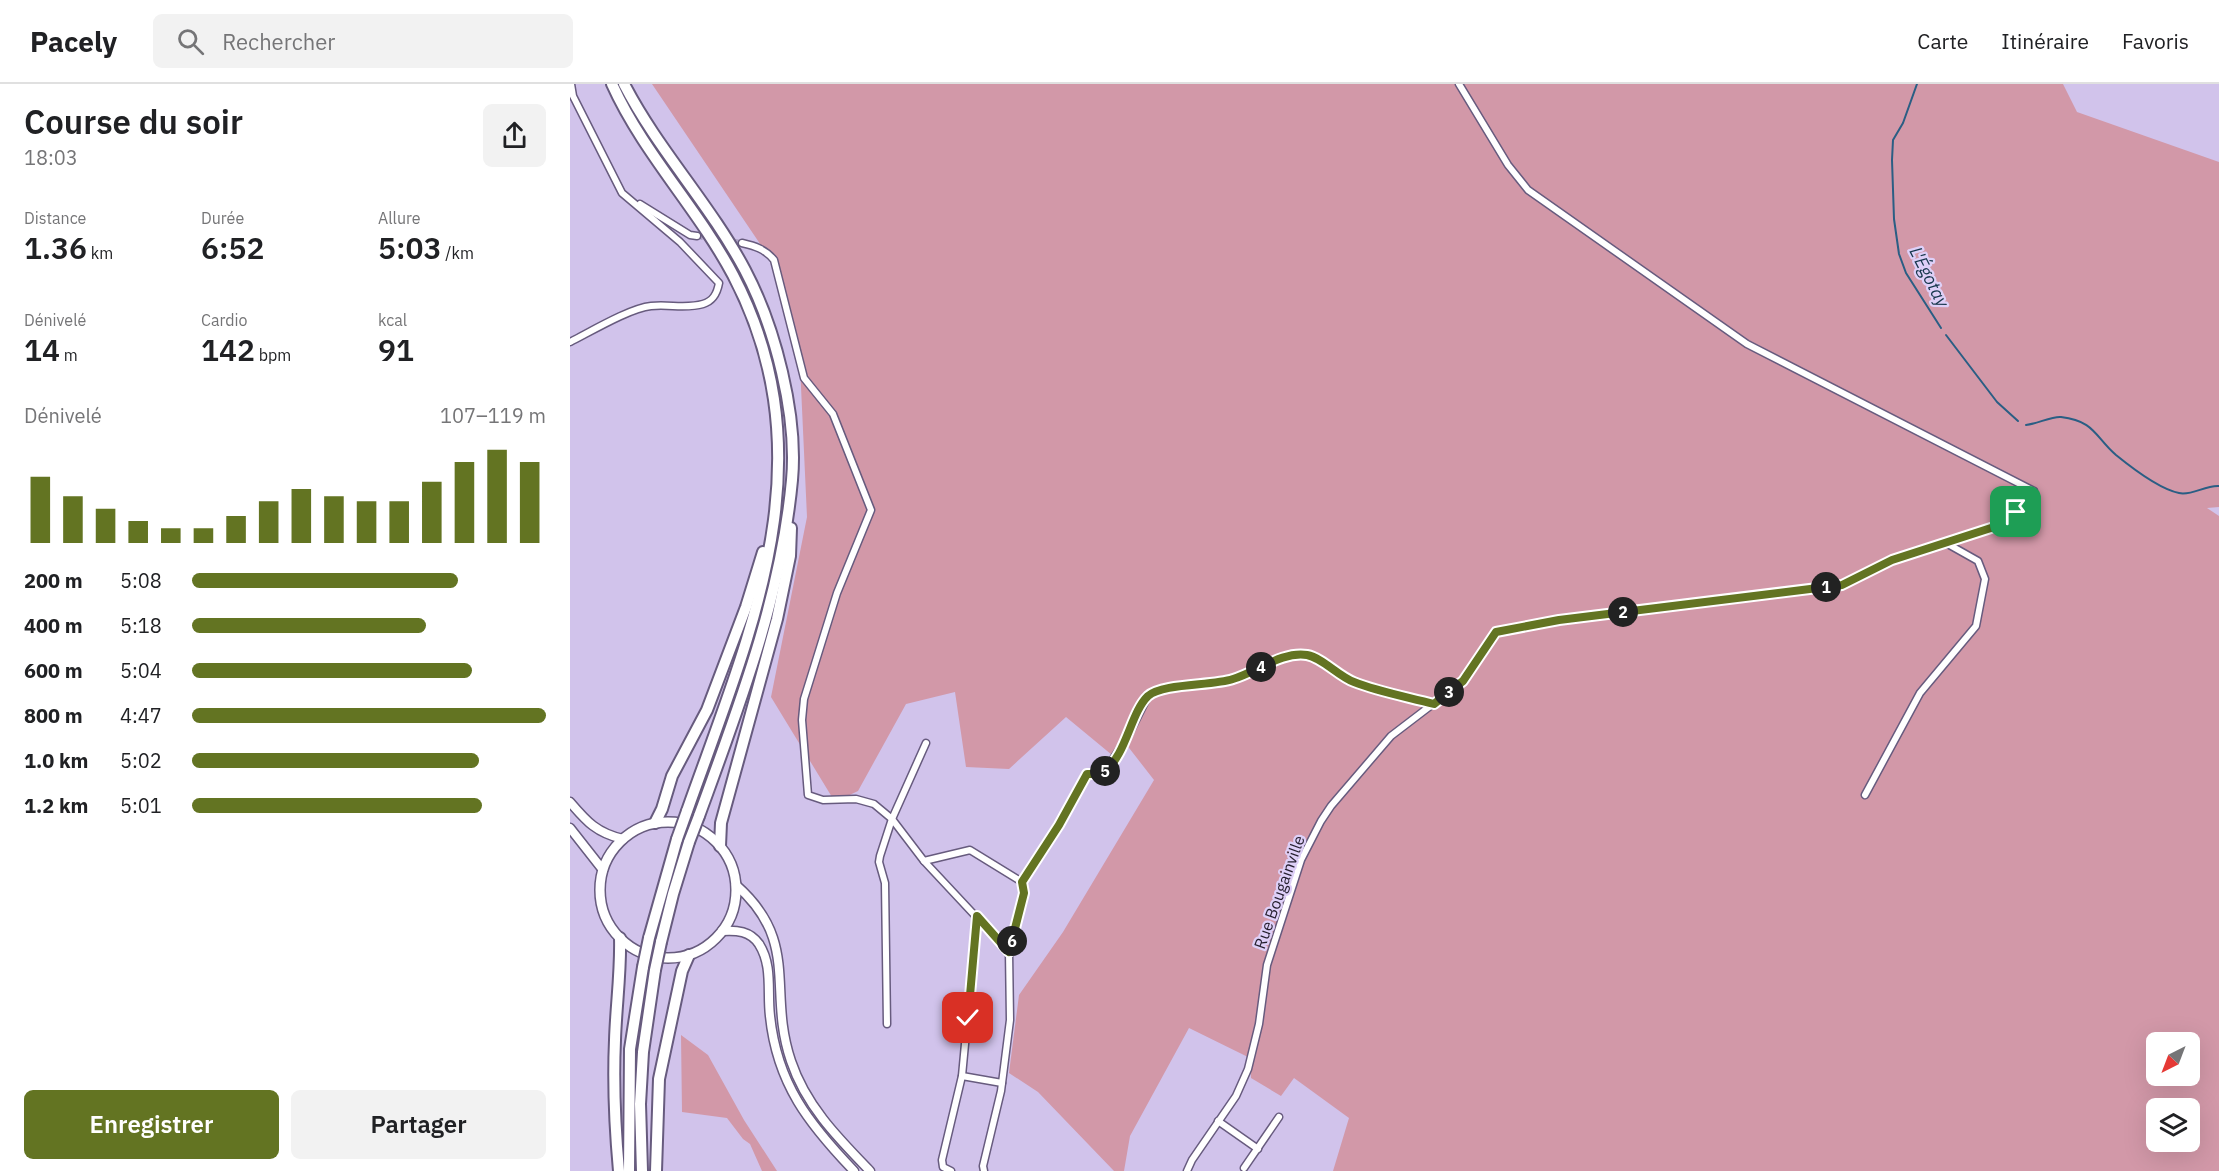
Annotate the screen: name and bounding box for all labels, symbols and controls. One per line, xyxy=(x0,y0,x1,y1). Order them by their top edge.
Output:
search box xyxy=(153,14,573,68)
text: Pacely xyxy=(30,23,117,60)
icon: search xyxy=(174,25,207,58)
text: Rechercher xyxy=(222,27,335,56)
text: Carte xyxy=(1917,27,1968,55)
text: Itinéraire xyxy=(2001,27,2089,55)
text: Favoris xyxy=(2122,27,2189,55)
text: Course du soir xyxy=(24,100,243,143)
button: share xyxy=(483,104,546,167)
text: 18:03 xyxy=(24,144,78,171)
text: Distance xyxy=(24,208,86,228)
text: Durée xyxy=(201,208,244,228)
text: Allure xyxy=(378,208,421,228)
text: 1.36 xyxy=(24,228,87,267)
text: 6:52 xyxy=(201,228,265,267)
text: 5:03 xyxy=(378,228,442,267)
text: km xyxy=(87,243,113,263)
text: /km xyxy=(442,243,474,263)
water label: L'Égotay xyxy=(1904,243,1955,312)
text: Dénivelé xyxy=(24,310,86,330)
text: Cardio xyxy=(201,310,248,330)
text: kcal xyxy=(378,310,407,330)
text: 14 xyxy=(24,330,60,369)
text: 142 xyxy=(201,330,255,369)
text: 91 xyxy=(378,330,414,369)
text: m xyxy=(60,345,78,365)
text: bpm xyxy=(255,345,291,365)
text: Dénivelé xyxy=(24,402,102,429)
text: 107–119 m xyxy=(440,402,546,429)
pin xyxy=(1990,486,2041,537)
icon: arrive xyxy=(1999,495,2032,528)
text: 200 m xyxy=(24,567,83,594)
text: 5:08 xyxy=(120,567,162,594)
pin: 1 xyxy=(1811,572,1841,602)
text: 1 xyxy=(1821,577,1831,597)
pin: 2 xyxy=(1608,597,1638,627)
text: 2 xyxy=(1618,602,1628,622)
text: 400 m xyxy=(24,612,83,639)
text: 5:18 xyxy=(120,612,162,639)
pin: 4 xyxy=(1246,652,1276,682)
text: 600 m xyxy=(24,657,83,684)
text: 5:04 xyxy=(120,657,162,684)
text: 4 xyxy=(1256,657,1266,677)
pin: 3 xyxy=(1434,677,1464,707)
text: 3 xyxy=(1444,682,1454,702)
text: 800 m xyxy=(24,702,83,729)
text: 4:47 xyxy=(120,702,162,729)
text: 1.0 km xyxy=(24,747,88,774)
text: 5:02 xyxy=(120,747,162,774)
pin: 5 xyxy=(1090,756,1120,786)
text: 5 xyxy=(1100,761,1110,781)
text: 1.2 km xyxy=(24,792,88,819)
text: 5:01 xyxy=(120,792,162,819)
street label: Rue Bougainville xyxy=(1249,832,1309,952)
pin: 6 xyxy=(997,926,1027,956)
text: 6 xyxy=(1007,931,1017,951)
pin xyxy=(942,992,993,1043)
icon: check xyxy=(951,1001,984,1034)
north arrow xyxy=(2146,1032,2200,1086)
map controls xyxy=(2146,1032,2200,1152)
button: Enregistrer xyxy=(24,1090,279,1159)
button: Partager xyxy=(291,1090,546,1159)
button: layers xyxy=(2146,1098,2200,1152)

